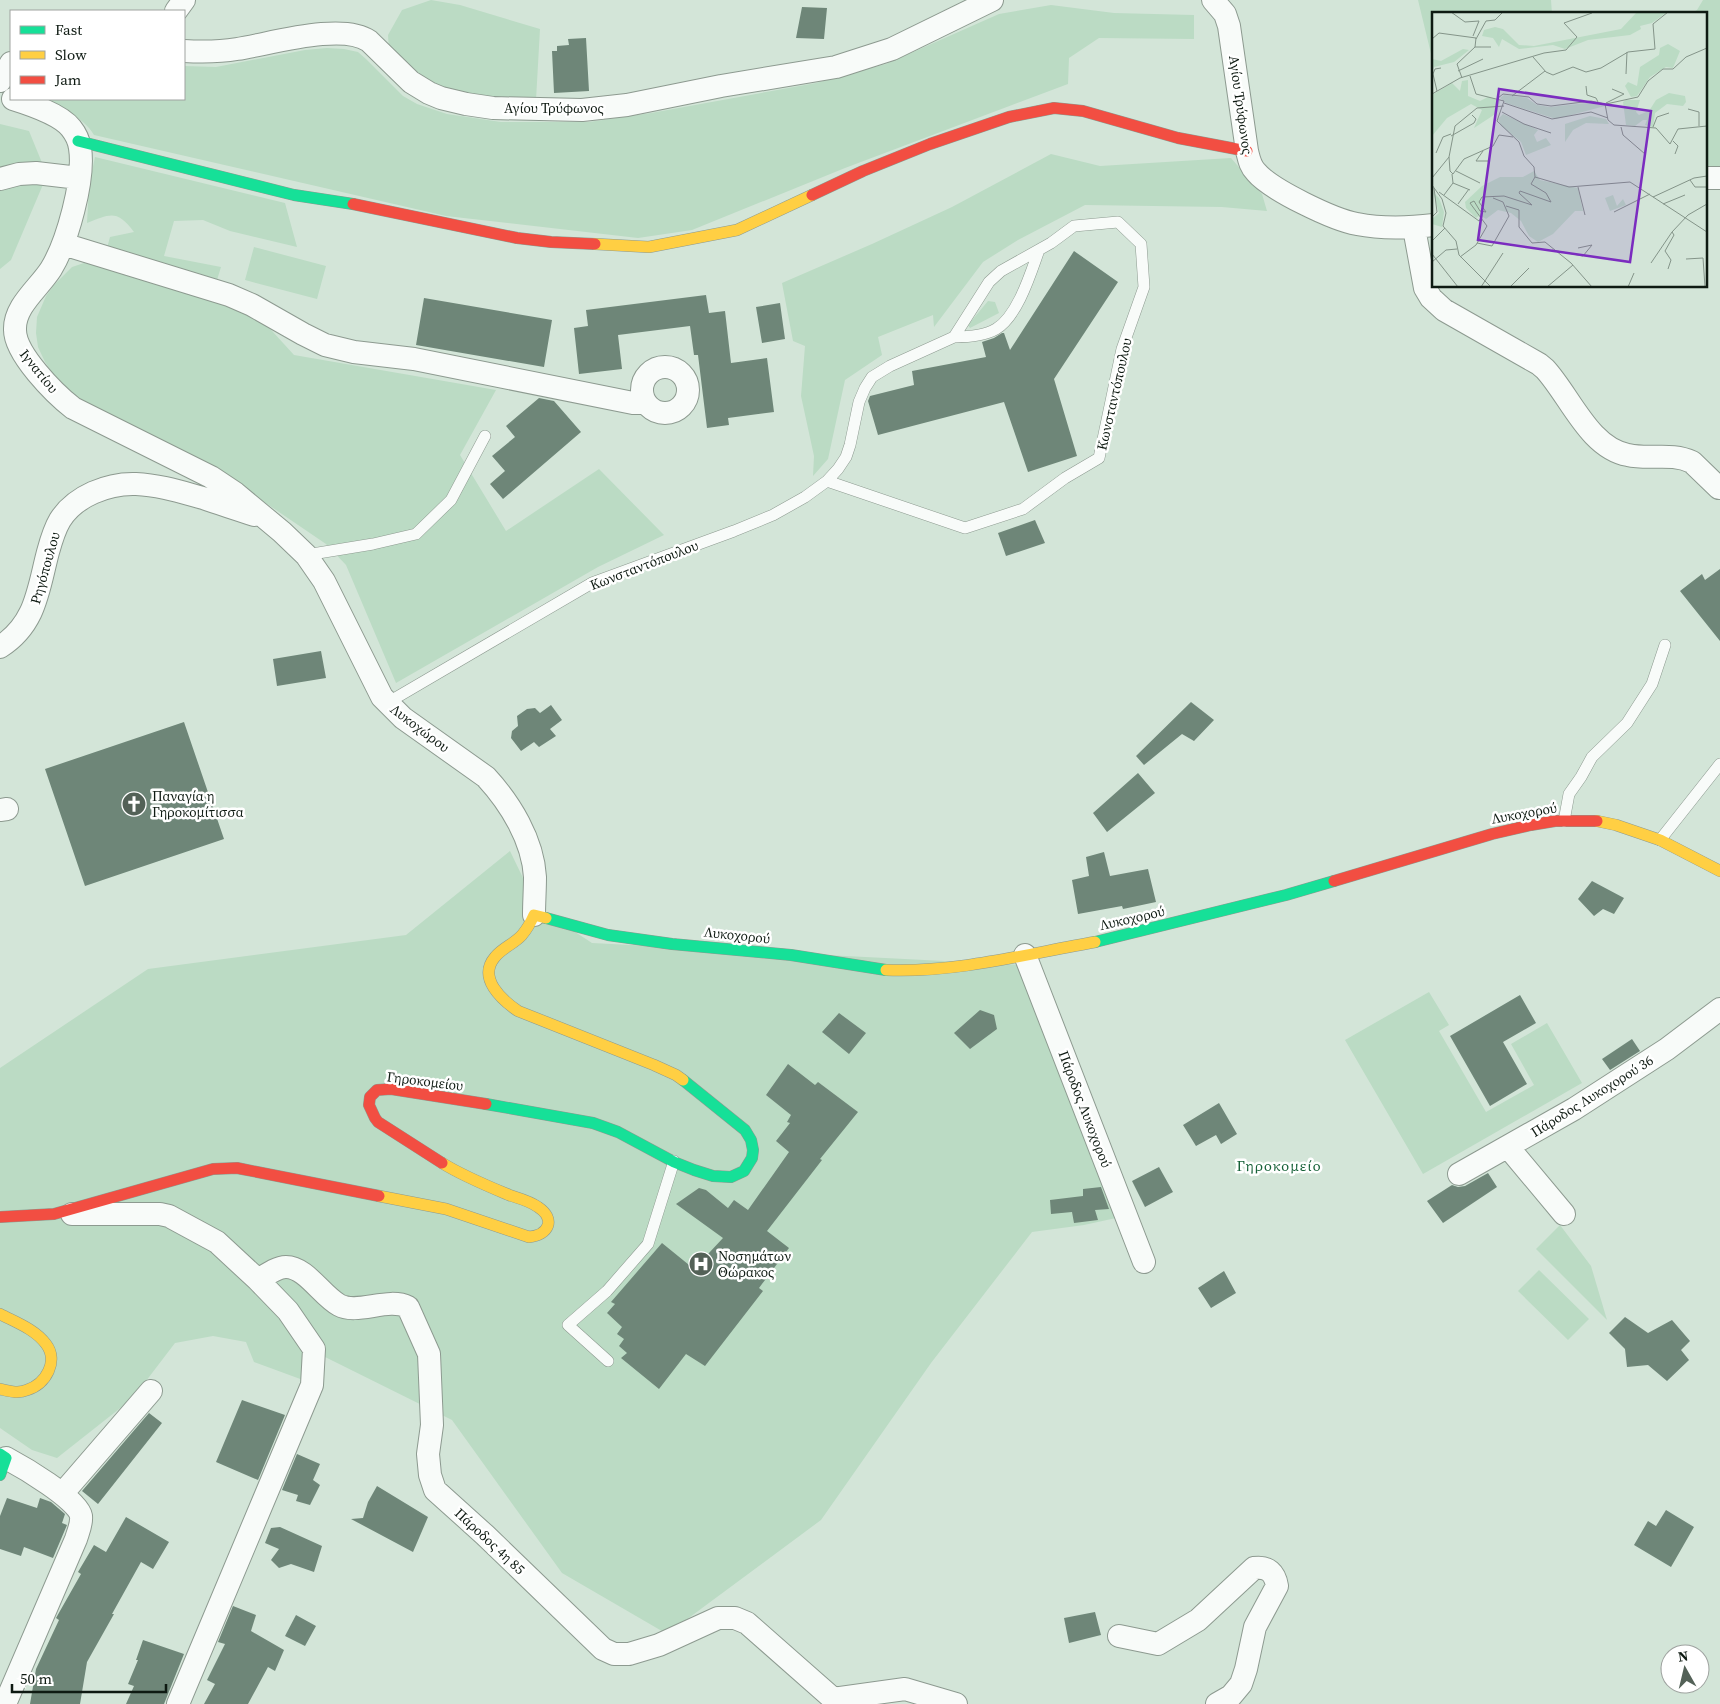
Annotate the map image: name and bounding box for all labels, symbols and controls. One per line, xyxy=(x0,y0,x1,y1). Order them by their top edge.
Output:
legend xyxy=(10,10,185,100)
inset map xyxy=(1432,12,1708,288)
text: Fast xyxy=(55,19,82,40)
text: Slow xyxy=(55,44,87,65)
street label: Αγίου Τρύφωνος xyxy=(1224,54,1258,156)
text: Jam xyxy=(54,69,82,90)
street label: Αγίου Τρύφωνος xyxy=(504,98,604,118)
street label: Κωνσταντόπουλου xyxy=(1091,336,1137,452)
street label: Ιγνατίου xyxy=(15,345,63,397)
street label: Ρηγόπουλου xyxy=(25,530,65,606)
street label: Κωνσταντόπουλου xyxy=(587,535,701,595)
street label: Λυκοχώρου xyxy=(386,699,454,757)
place label: Παναγία η Γηροκομίτισσα xyxy=(152,786,244,822)
church icon: Παναγία η Γηροκομίτισσα xyxy=(121,791,147,817)
street label: Λυκοχορού xyxy=(1490,797,1558,829)
street label: Λυκοχορού xyxy=(1097,901,1167,935)
street label: Λυκοχορού xyxy=(703,922,771,948)
street label: Πάροδος Λυκοχορού xyxy=(1053,1048,1117,1170)
street label: Πάροδος Λυκοχορού 36 xyxy=(1527,1050,1657,1142)
street label: Γηροκομείου xyxy=(386,1066,464,1096)
district label: Γηροκομείο xyxy=(1237,1155,1321,1176)
place label: Νοσημάτων Θώρακος xyxy=(718,1246,791,1282)
hospital icon: Νοσημάτων Θώρακος xyxy=(688,1251,714,1277)
street label: Πάροδος 4η 85 xyxy=(450,1503,530,1579)
north arrow xyxy=(1660,1644,1710,1694)
text: N xyxy=(1677,1646,1690,1667)
scale bar xyxy=(12,1662,166,1694)
text: 50 m xyxy=(20,1668,52,1689)

